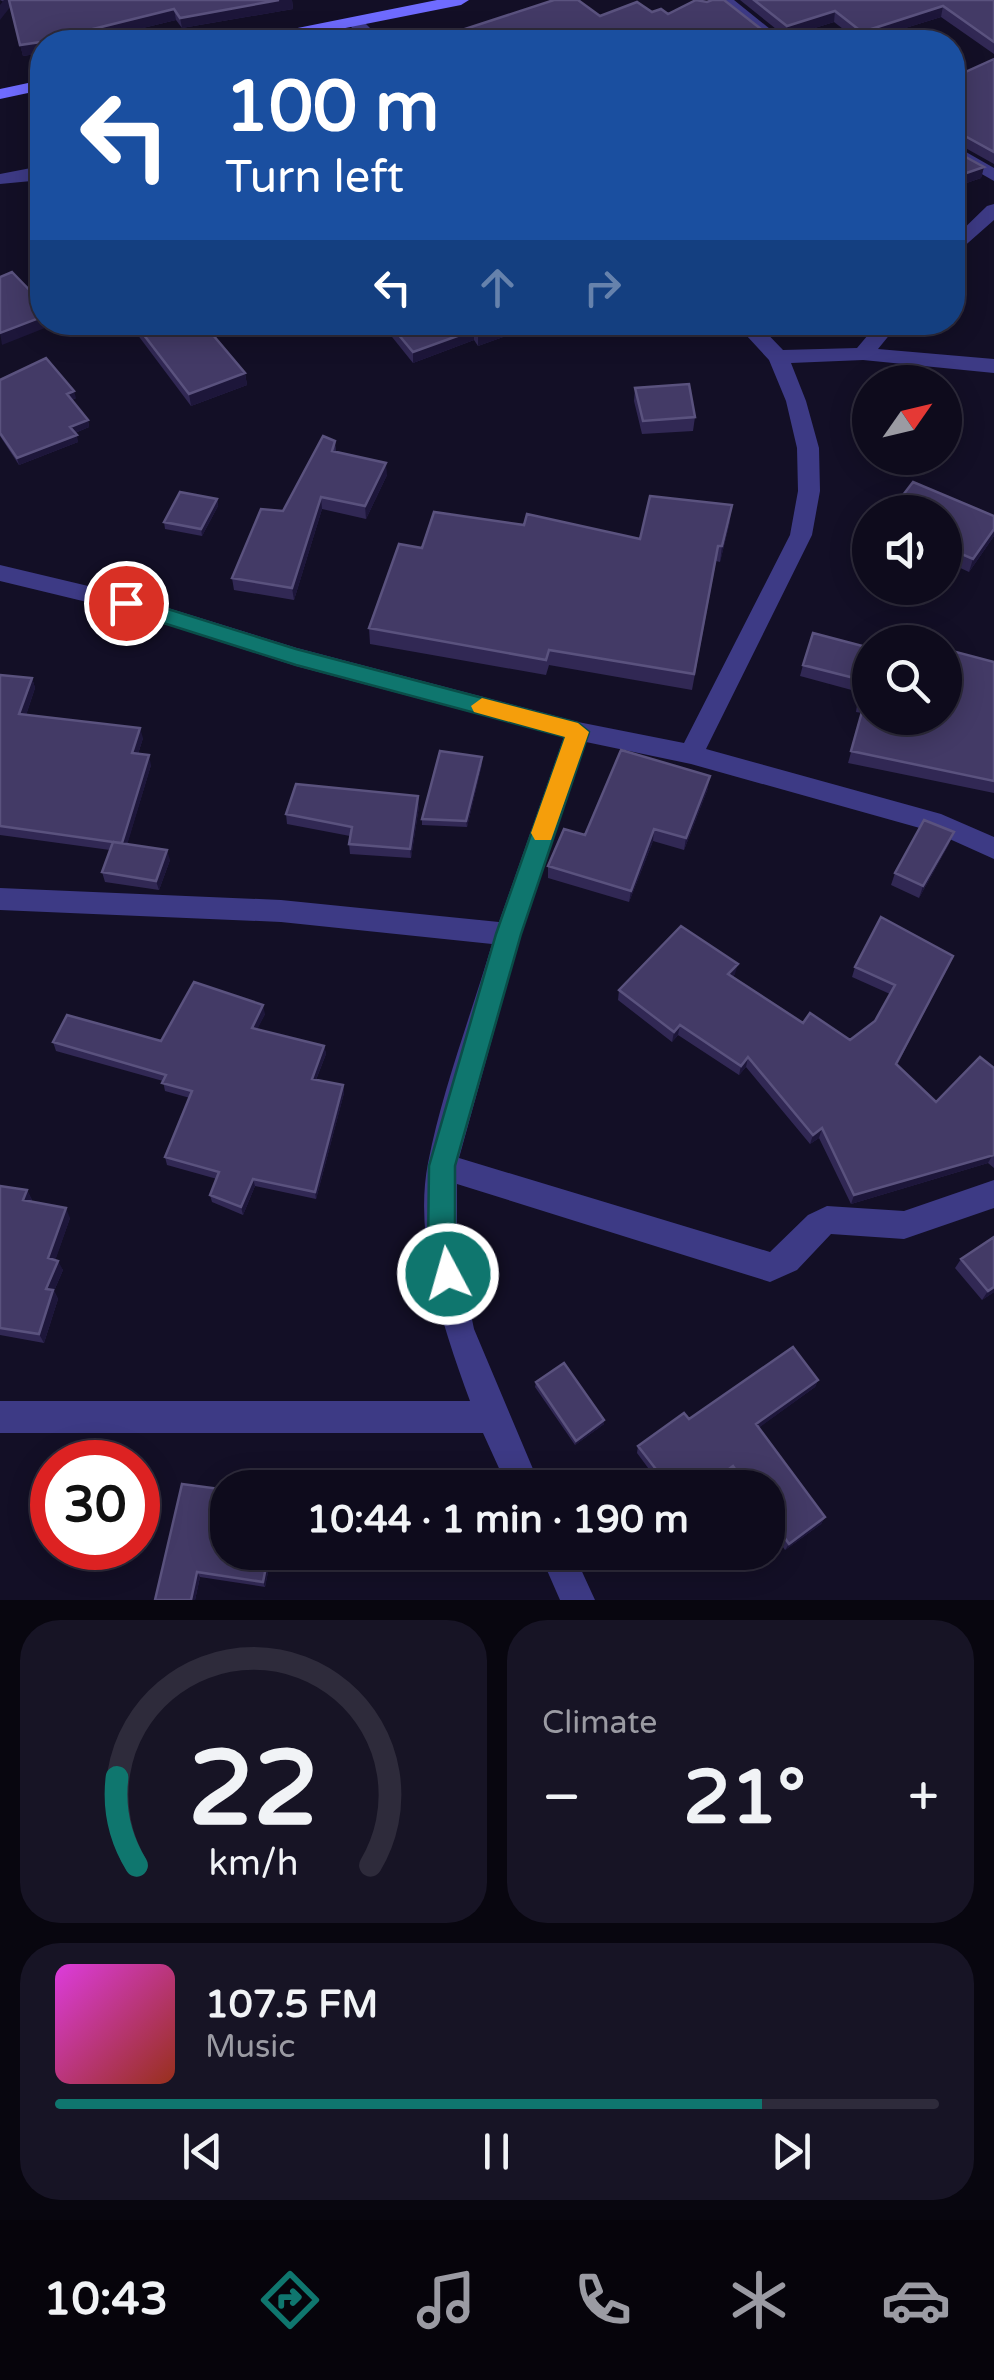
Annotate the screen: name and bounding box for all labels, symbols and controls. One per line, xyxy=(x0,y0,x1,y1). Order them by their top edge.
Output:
text: 100 m xyxy=(225,66,439,150)
icon: left xyxy=(60,70,190,200)
text: Turn left xyxy=(225,151,404,205)
icon: left xyxy=(365,260,420,315)
icon: ahead xyxy=(470,260,525,315)
icon: right xyxy=(575,260,630,315)
north arrow xyxy=(852,365,962,475)
map controls xyxy=(852,365,962,735)
button: sound xyxy=(852,495,962,605)
pin xyxy=(84,561,169,646)
icon: arrive xyxy=(99,576,154,631)
button: search xyxy=(852,625,962,735)
position arrow xyxy=(396,1222,500,1326)
speed limit sign: 30 xyxy=(30,1440,160,1570)
text: 10:44 · 1 min · 190 m xyxy=(306,1497,689,1543)
text: Climate xyxy=(542,1704,657,1742)
text: 22 xyxy=(188,1728,319,1853)
text: 21° xyxy=(683,1753,806,1843)
text: − xyxy=(542,1765,581,1831)
text: + xyxy=(908,1765,939,1831)
text: km/h xyxy=(209,1842,298,1885)
text: 107.5 FM xyxy=(205,1982,378,2028)
text: Music xyxy=(205,2028,295,2066)
icon: previous xyxy=(175,2124,230,2179)
icon: pause xyxy=(469,2124,524,2179)
icon: next xyxy=(764,2124,819,2179)
icon: directions xyxy=(255,2265,325,2335)
icon: music xyxy=(411,2265,481,2335)
icon: phone xyxy=(568,2265,638,2335)
icon: climate xyxy=(724,2265,794,2335)
icon: car xyxy=(881,2265,951,2335)
text: 10:43 xyxy=(43,2273,168,2327)

